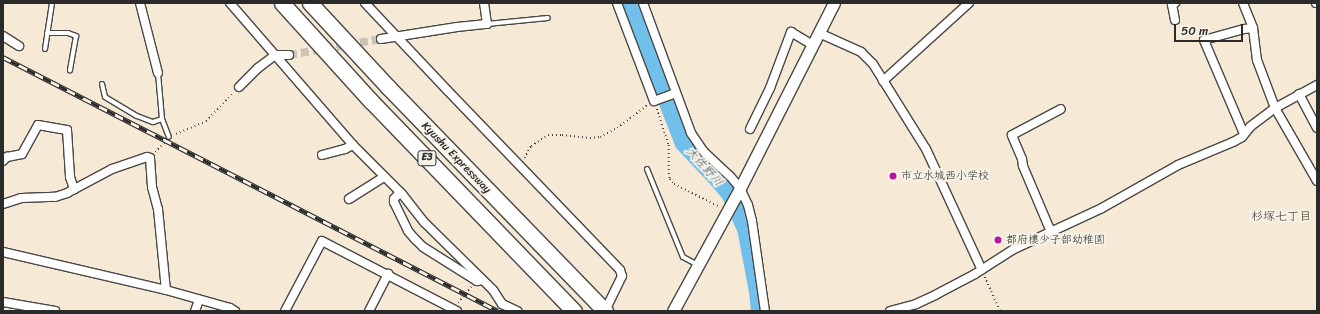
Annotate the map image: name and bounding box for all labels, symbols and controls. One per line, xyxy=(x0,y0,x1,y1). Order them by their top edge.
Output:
scale bar xyxy=(1176,16,1245,42)
text: 50 m xyxy=(1181,20,1208,42)
street label: Kyushu Expressway xyxy=(418,119,494,197)
water label: 大佐野川 xyxy=(683,144,725,190)
road number: E3 xyxy=(417,150,437,166)
place label: 市立水城西小学校 xyxy=(901,169,989,183)
marker: 市立水城西小学校 xyxy=(888,171,898,181)
district label: 杉塚七丁目 xyxy=(1251,210,1311,224)
place label: 都府樓少子部幼稚園 xyxy=(1006,233,1105,247)
marker: 都府樓少子部幼稚園 xyxy=(993,235,1003,245)

